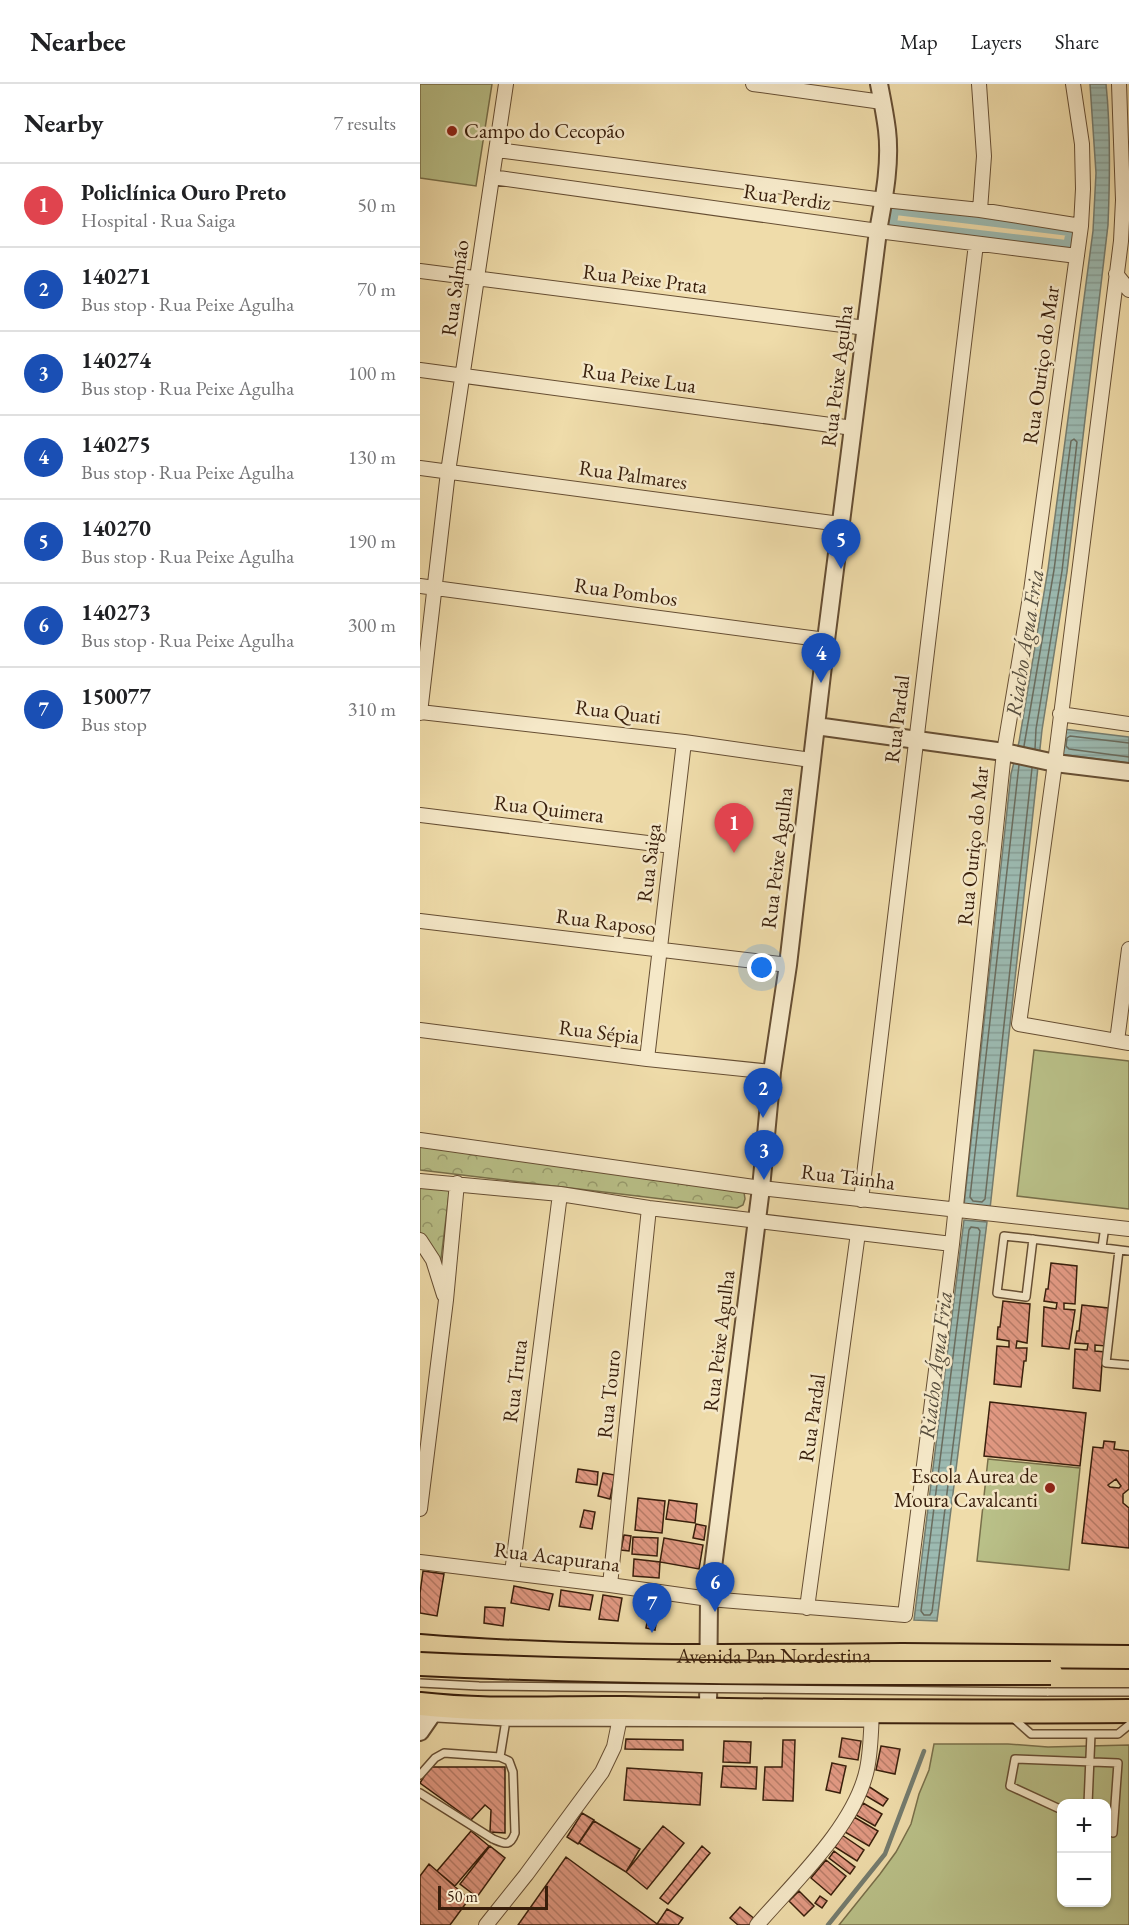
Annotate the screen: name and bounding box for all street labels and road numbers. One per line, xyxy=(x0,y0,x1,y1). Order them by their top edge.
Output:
street label: Rua Perdiz xyxy=(742,177,833,216)
street label: Rua Salmão xyxy=(434,238,475,338)
street label: Rua Peixe Prata xyxy=(581,257,710,300)
street label: Rua Ouriço do Mar xyxy=(1016,284,1065,446)
street label: Rua Peixe Agulha xyxy=(814,303,859,448)
street label: Rua Peixe Lua xyxy=(580,356,699,399)
street label: Rua Palmares xyxy=(577,454,689,496)
street label: Rua Pombos xyxy=(573,571,680,612)
street label: Rua Pardal xyxy=(878,673,915,765)
street label: Rua Quati xyxy=(574,693,662,731)
street label: Rua Ouriço do Mar xyxy=(951,765,994,927)
street label: Rua Peixe Agulha xyxy=(754,785,799,930)
street label: Rua Quimera xyxy=(492,788,606,830)
street label: Rua Saiga xyxy=(630,821,667,904)
street label: Rua Raposo xyxy=(555,902,658,941)
street label: Rua Sépia xyxy=(557,1013,642,1050)
street label: Rua Tainha xyxy=(800,1157,897,1196)
street label: Rua Peixe Agulha xyxy=(696,1268,741,1413)
street label: Rua Truta xyxy=(496,1337,533,1424)
street label: Rua Touro xyxy=(590,1348,627,1440)
street label: Rua Pardal xyxy=(792,1372,831,1464)
street label: Rua Acapurana xyxy=(493,1535,622,1578)
street label: Avenida Pan Nordestina xyxy=(675,1641,872,1669)

